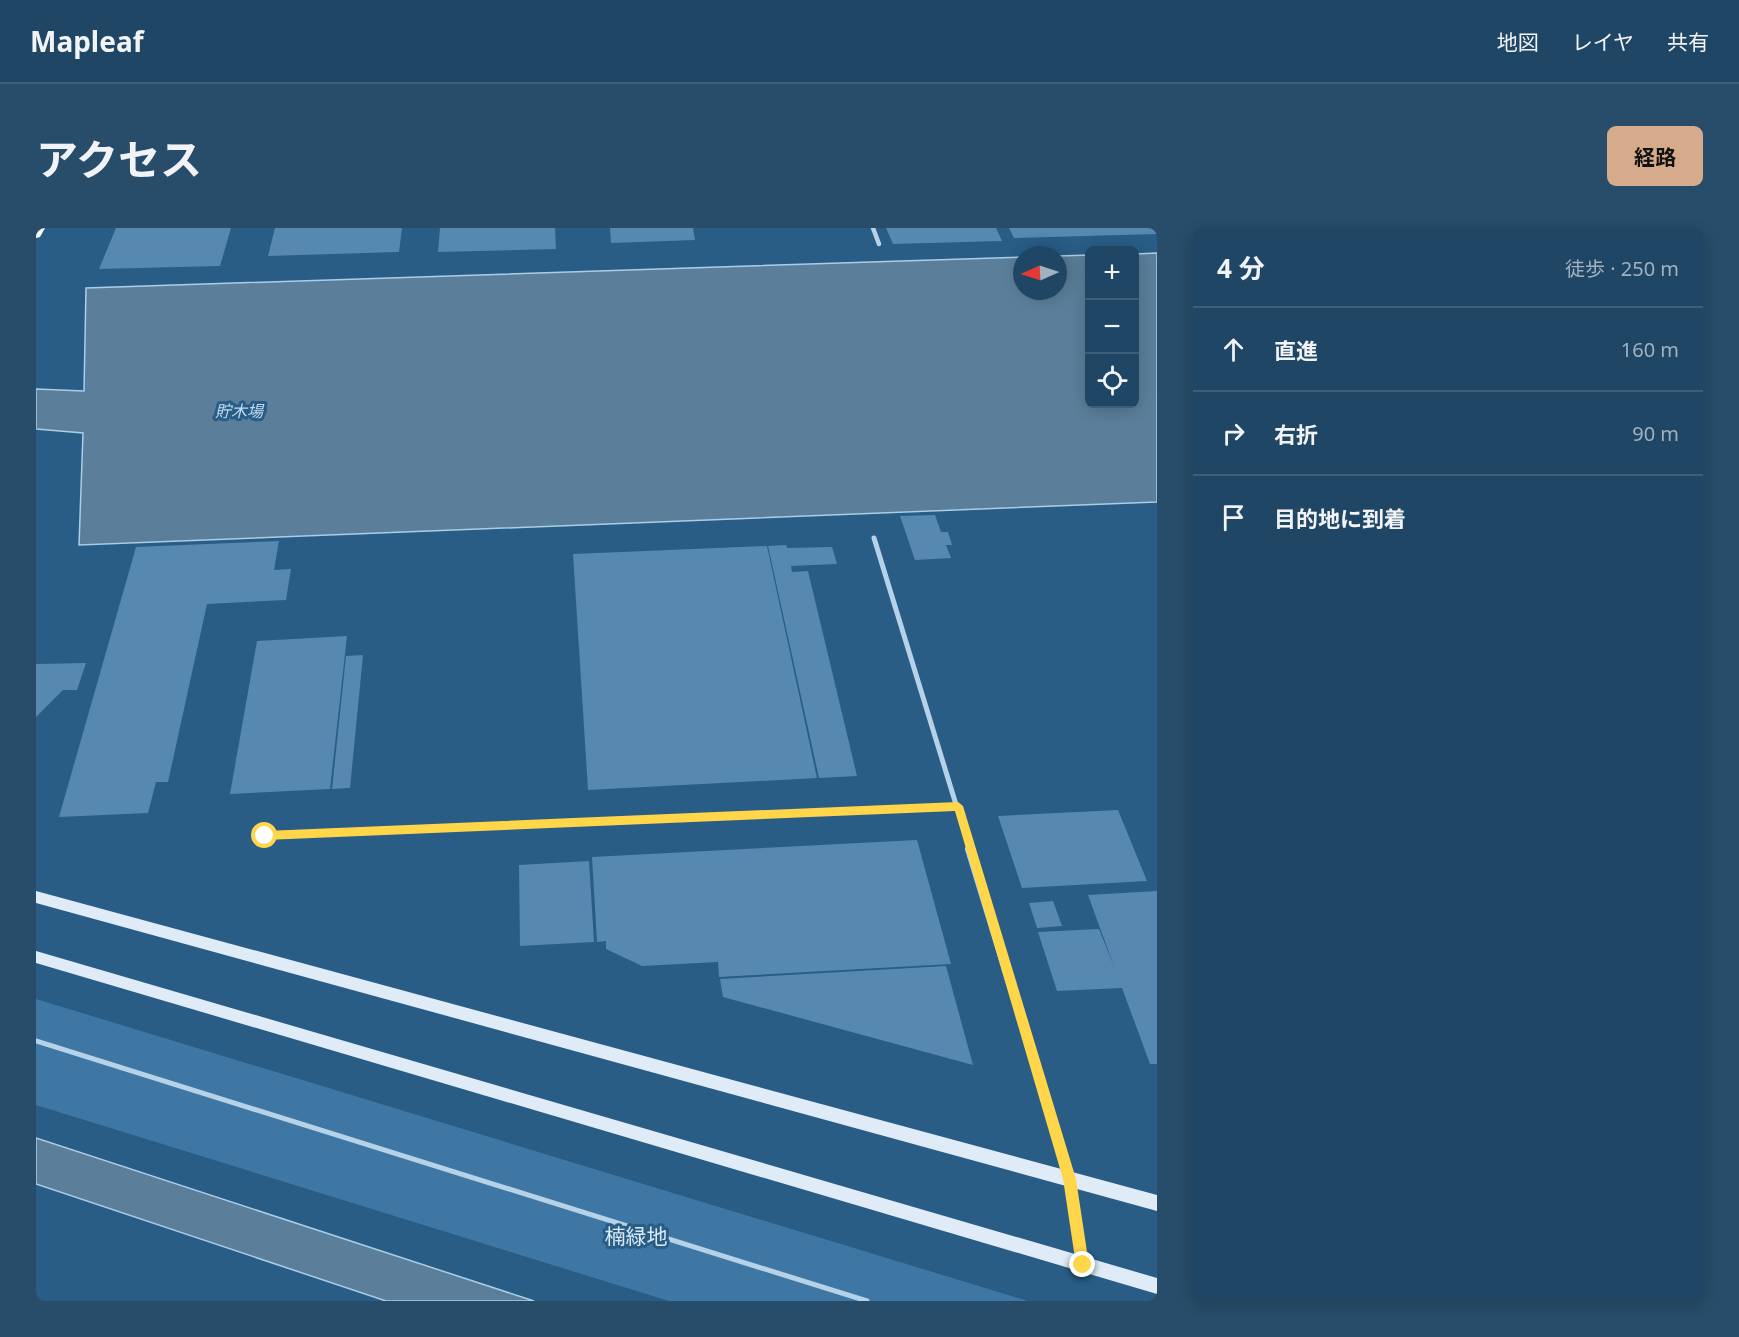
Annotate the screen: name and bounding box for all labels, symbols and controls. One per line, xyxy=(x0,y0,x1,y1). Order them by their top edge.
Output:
text: Mapleaf xyxy=(30,22,144,60)
text: 地図 xyxy=(1497,28,1539,56)
text: レイヤ xyxy=(1572,28,1634,56)
text: 共有 xyxy=(1667,28,1709,56)
button: 経路 xyxy=(1607,126,1703,186)
text: アクセス xyxy=(36,130,202,187)
north arrow xyxy=(1013,246,1067,300)
map controls xyxy=(1085,246,1139,408)
button: + xyxy=(1085,246,1139,300)
text: 4 分 xyxy=(1217,250,1265,286)
text: 徒歩 · 250 m xyxy=(1565,255,1679,282)
button: − xyxy=(1085,300,1139,354)
icon: ahead xyxy=(1217,333,1250,366)
text: 直進 xyxy=(1274,335,1318,365)
text: 160 m xyxy=(1621,336,1679,363)
button: locate xyxy=(1085,354,1139,408)
water label: 貯木場 xyxy=(215,400,265,422)
icon: right xyxy=(1217,417,1250,450)
text: 右折 xyxy=(1274,419,1318,449)
text: 90 m xyxy=(1632,420,1679,447)
icon: arrive xyxy=(1217,501,1250,534)
text: 目的地に到着 xyxy=(1274,503,1406,533)
route start xyxy=(251,822,277,848)
park label: 楠緑地 xyxy=(605,1222,668,1250)
route end xyxy=(1069,1251,1095,1277)

